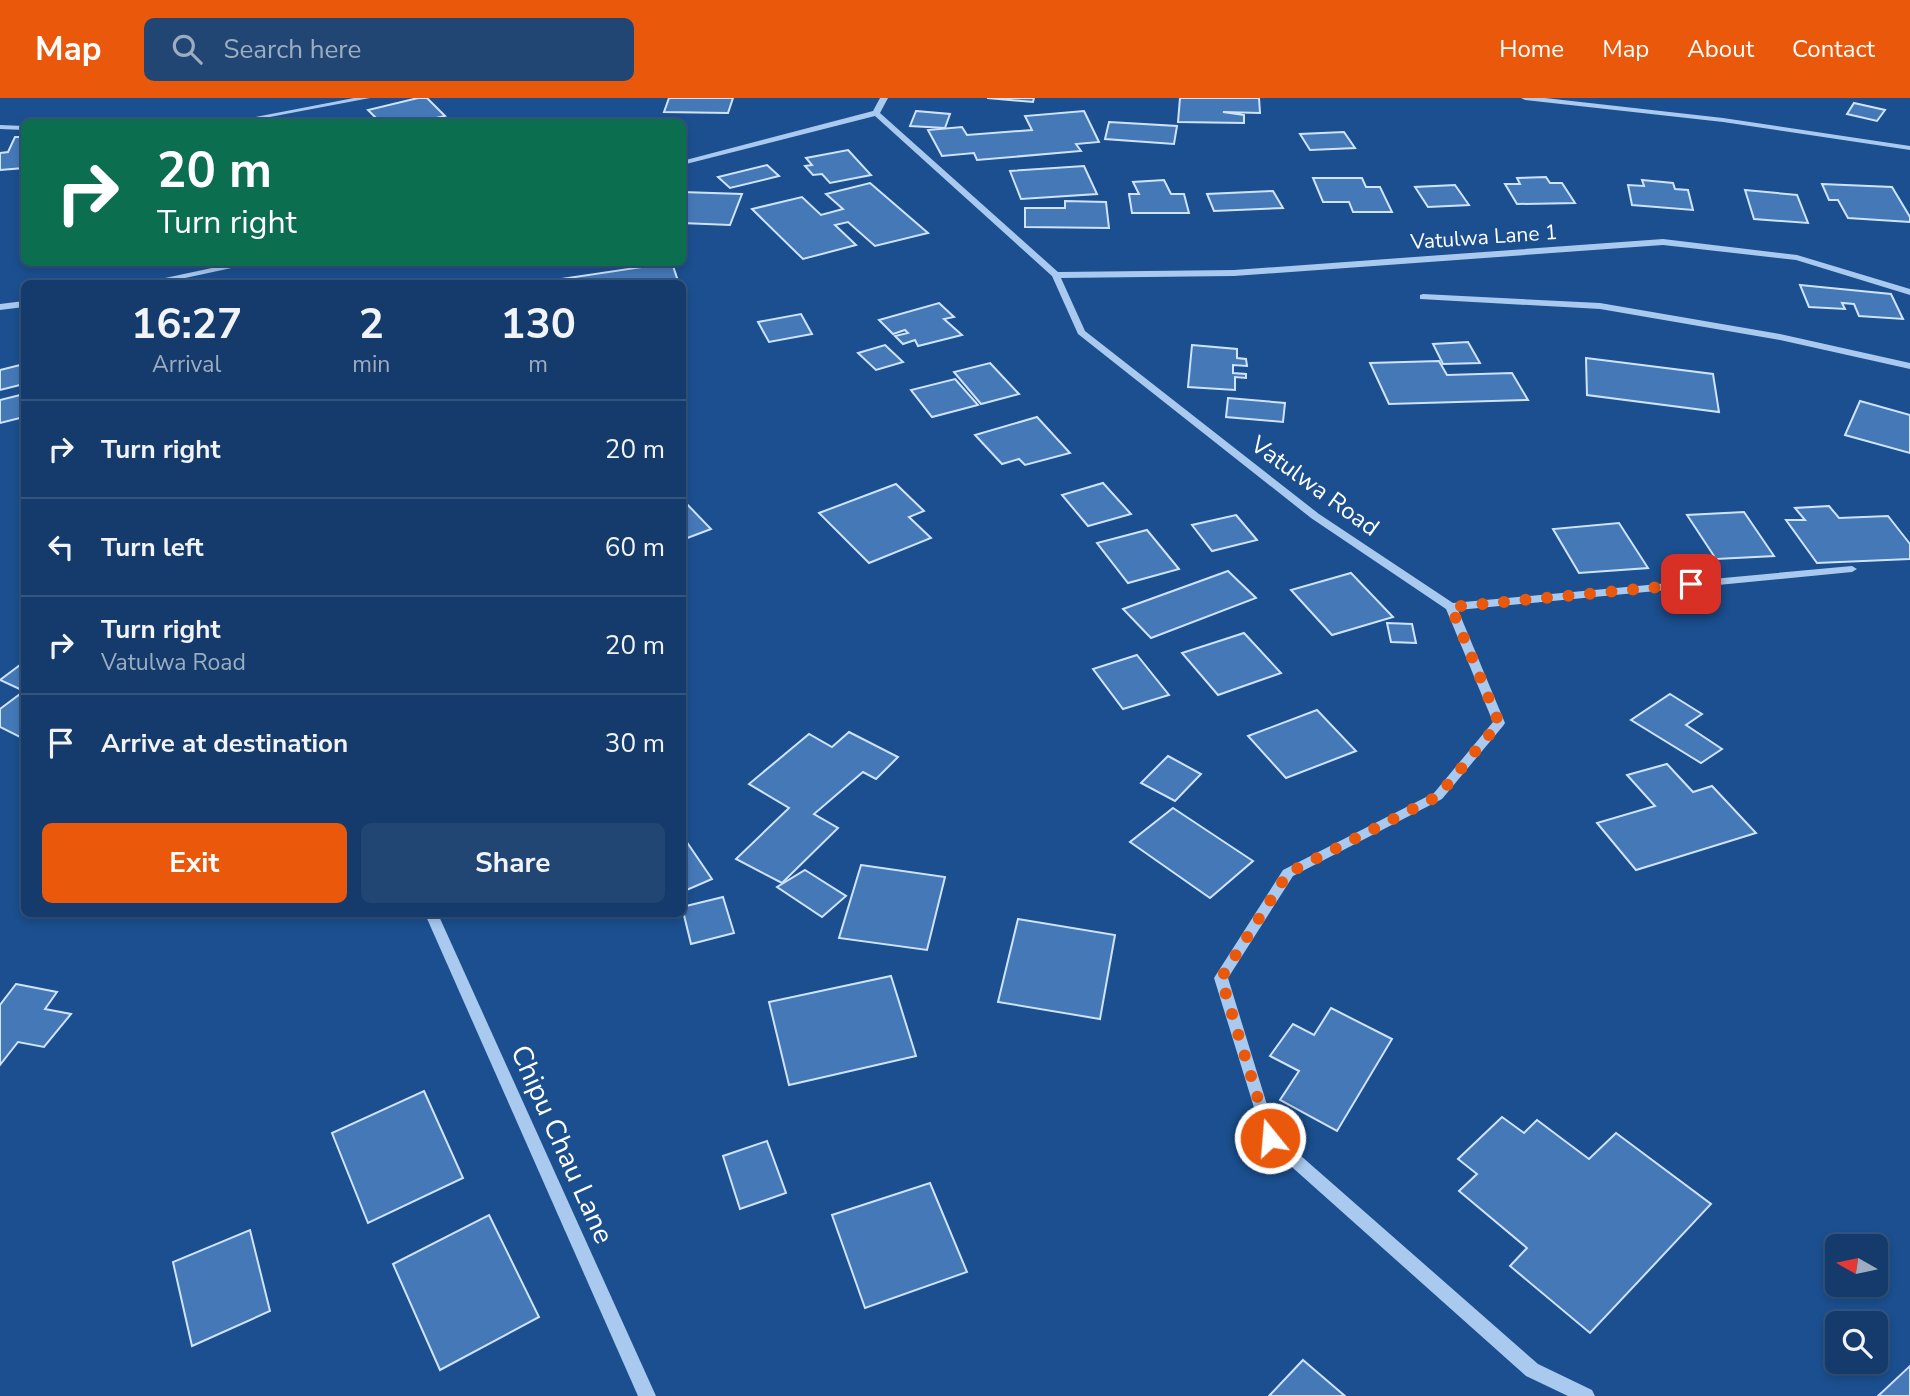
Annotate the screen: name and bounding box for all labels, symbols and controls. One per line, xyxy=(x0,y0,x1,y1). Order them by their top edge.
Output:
search box xyxy=(144,18,634,81)
text: Map xyxy=(35,27,102,72)
icon: search xyxy=(168,30,206,68)
text: Search here xyxy=(224,32,361,67)
text: Home xyxy=(1499,33,1564,65)
text: Map xyxy=(1602,33,1649,65)
text: About xyxy=(1687,33,1754,65)
text: Contact xyxy=(1792,33,1875,65)
text: 20 m xyxy=(157,137,272,204)
icon: right xyxy=(42,147,133,238)
text: Turn right xyxy=(157,201,297,244)
street label: Vatulwa Lane 1 xyxy=(1409,218,1558,256)
text: 16:27 xyxy=(131,296,242,353)
text: 2 xyxy=(359,296,384,353)
text: 130 xyxy=(500,296,576,353)
text: Arrival xyxy=(152,349,221,380)
text: min xyxy=(352,349,390,380)
text: m xyxy=(528,349,548,380)
street label: Vatulwa Road xyxy=(1244,428,1386,543)
icon: right xyxy=(42,430,80,468)
text: Turn right xyxy=(101,432,220,467)
text: 20 m xyxy=(605,432,665,467)
icon: left xyxy=(42,528,80,566)
text: Turn left xyxy=(101,530,204,565)
text: 60 m xyxy=(605,530,665,565)
pin xyxy=(1661,554,1721,614)
icon: arrive xyxy=(1672,565,1710,603)
text: Turn right xyxy=(101,612,220,647)
icon: right xyxy=(42,626,80,664)
text: 20 m xyxy=(605,628,665,663)
text: Vatulwa Road xyxy=(101,647,246,678)
icon: arrive xyxy=(42,724,80,762)
text: Arrive at destination xyxy=(101,726,348,761)
text: 30 m xyxy=(605,726,665,761)
button: Exit xyxy=(42,823,347,903)
button: Share xyxy=(361,823,665,903)
street label: Chipu Chau Lane xyxy=(501,1039,623,1250)
position arrow xyxy=(1233,1101,1307,1175)
north arrow xyxy=(1825,1234,1888,1297)
map controls xyxy=(1825,1234,1888,1374)
button: search xyxy=(1825,1311,1888,1374)

